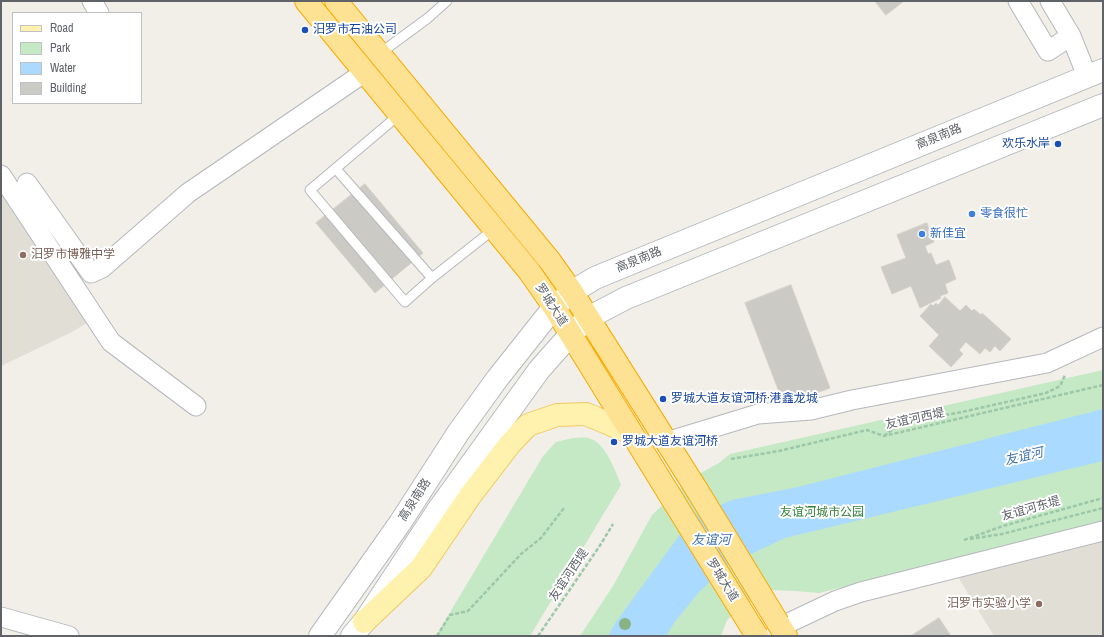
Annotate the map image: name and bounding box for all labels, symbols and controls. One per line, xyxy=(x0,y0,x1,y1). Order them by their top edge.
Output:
legend xyxy=(12,12,142,104)
text: Road xyxy=(50,20,74,36)
place label: 汨罗市石油公司 xyxy=(313,23,397,37)
marker: 汨罗市石油公司 xyxy=(300,25,310,35)
text: Park xyxy=(50,40,70,56)
text: Water xyxy=(50,60,76,76)
text: Building xyxy=(50,80,86,96)
street label: 高泉南路 xyxy=(914,121,964,153)
place label: 欢乐水岸 xyxy=(1002,137,1050,151)
marker: 欢乐水岸 xyxy=(1053,139,1063,149)
place label: 零食很忙 xyxy=(980,207,1028,221)
marker: 零食很忙 xyxy=(967,209,977,219)
place label: 新佳宜 xyxy=(930,227,966,241)
marker: 新佳宜 xyxy=(917,229,927,239)
street label: 高泉南路 xyxy=(614,244,664,276)
place label: 汨罗市博雅中学 xyxy=(31,248,115,262)
marker: 汨罗市博雅中学 xyxy=(18,250,28,260)
street label: 罗城大道 xyxy=(532,281,570,329)
place label: 罗城大道友谊河桥·港鑫龙城 xyxy=(671,392,818,406)
marker: 罗城大道友谊河桥·港鑫龙城 xyxy=(658,394,668,404)
street label: 友谊河西堤 xyxy=(884,406,946,432)
place label: 罗城大道友谊河桥 xyxy=(622,435,718,449)
marker: 罗城大道友谊河桥 xyxy=(609,437,619,447)
water label: 友谊河 xyxy=(1003,445,1045,469)
street label: 高泉南路 xyxy=(396,476,434,524)
street label: 友谊河东堤 xyxy=(1000,494,1062,524)
park label: 友谊河城市公园 xyxy=(780,506,864,520)
water label: 友谊河 xyxy=(692,533,730,549)
street label: 友谊河西堤 xyxy=(546,546,592,604)
street label: 罗城大道 xyxy=(703,556,741,604)
place label: 汨罗市实验小学 xyxy=(947,597,1031,611)
marker: 汨罗市实验小学 xyxy=(1034,599,1044,609)

